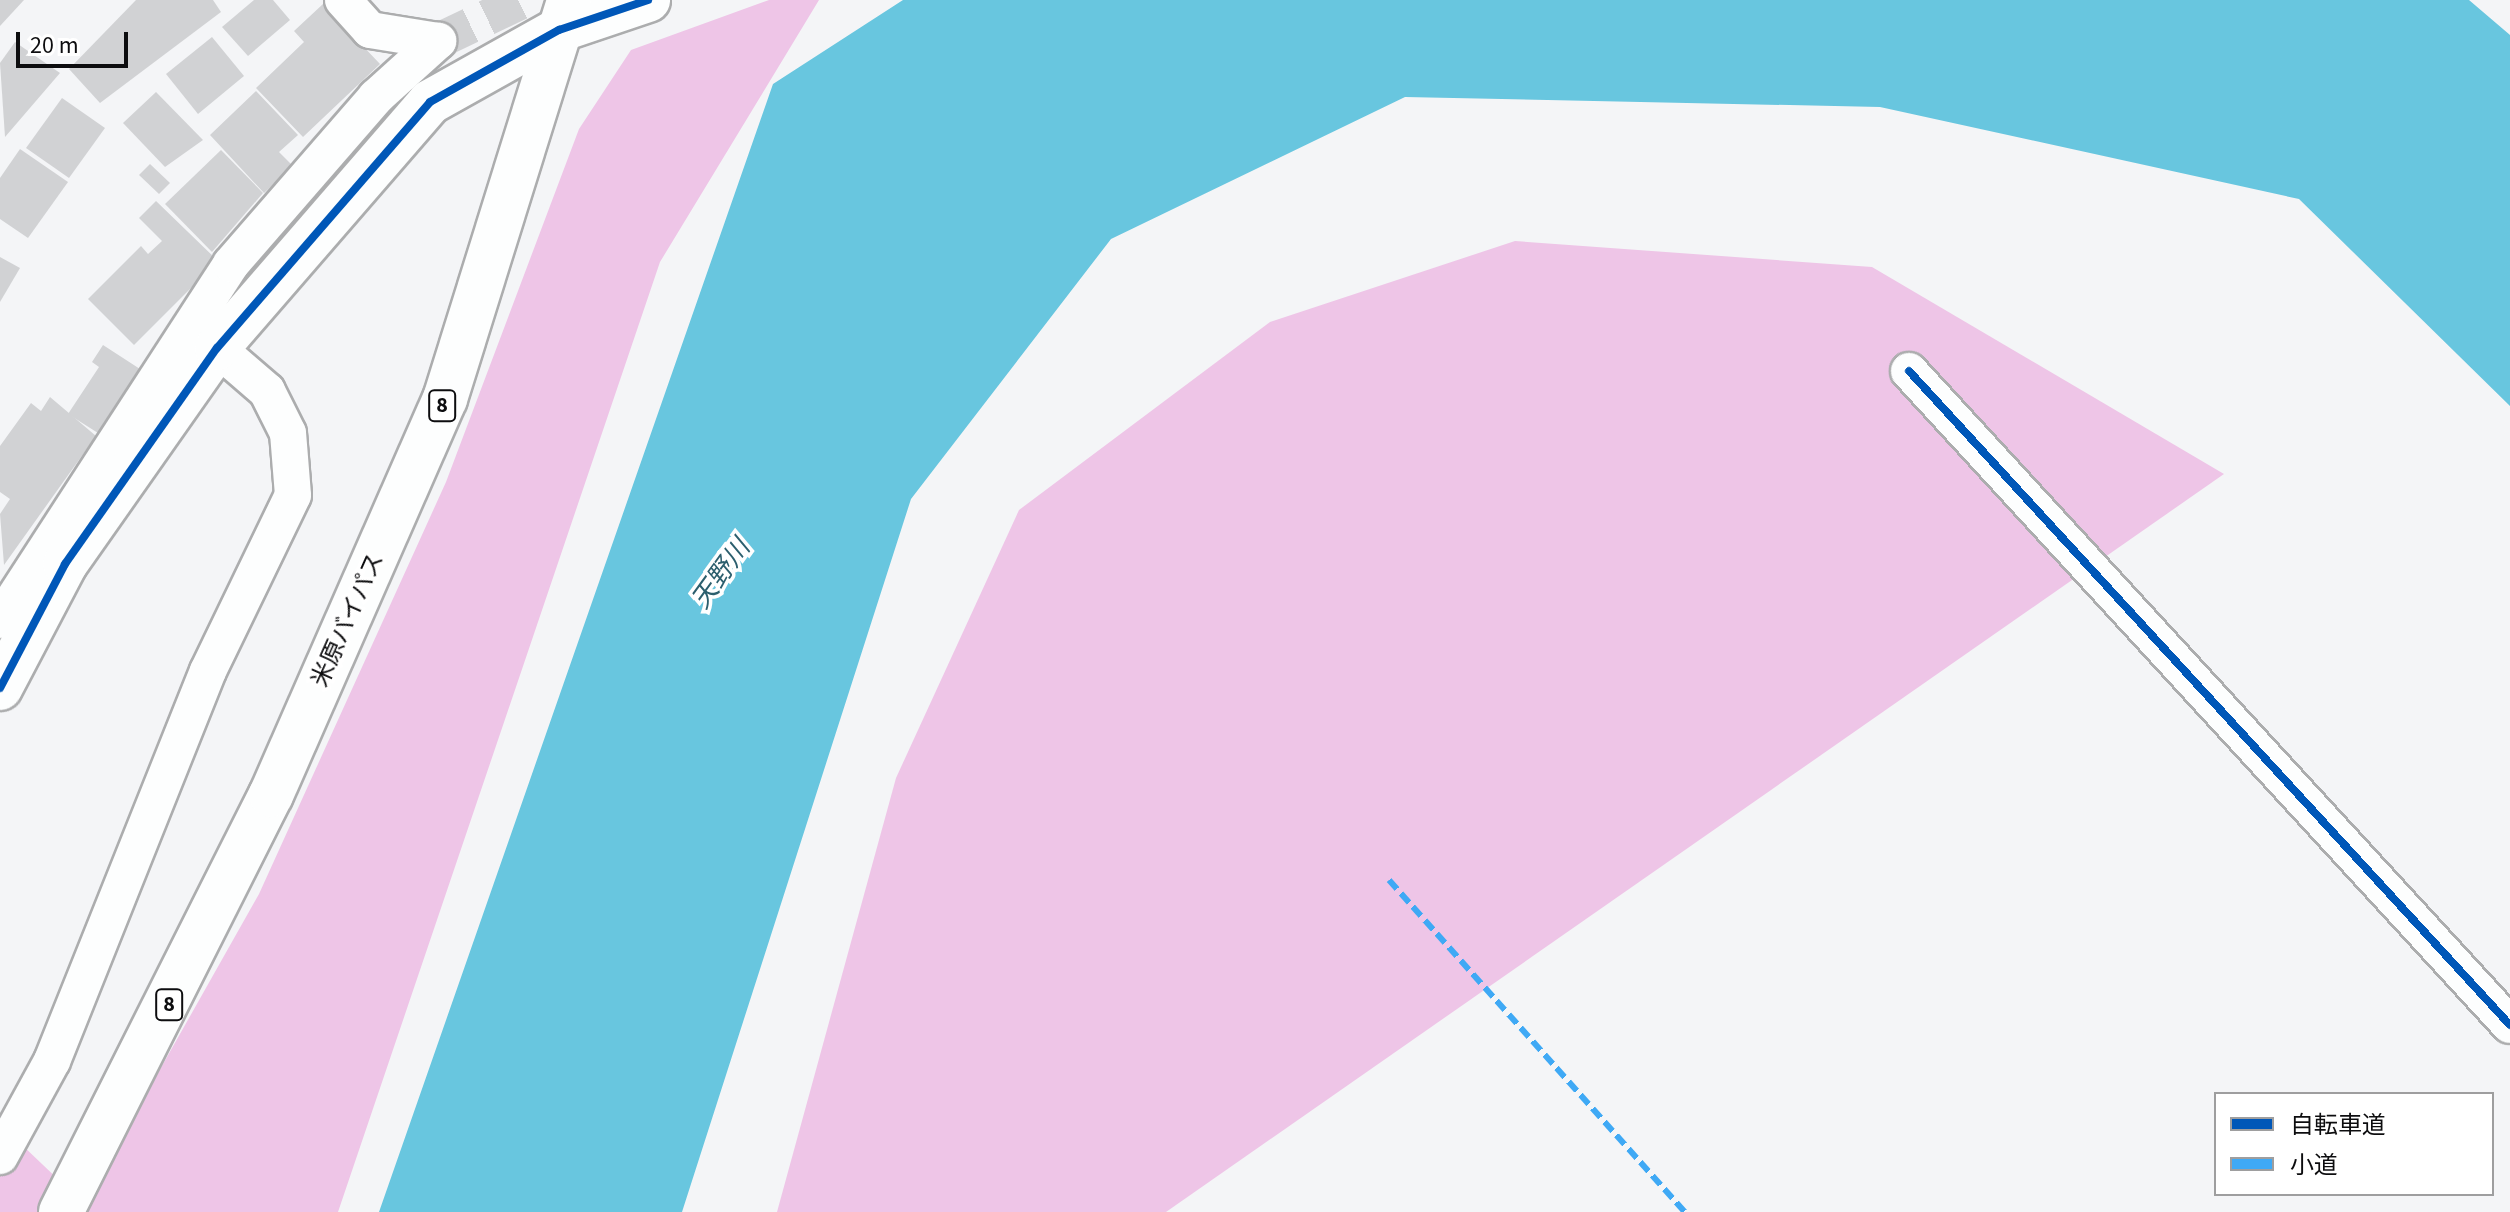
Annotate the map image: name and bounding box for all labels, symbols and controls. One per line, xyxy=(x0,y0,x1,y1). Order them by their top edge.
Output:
scale bar xyxy=(20,16,132,66)
text: 20 m xyxy=(30,28,79,63)
road number: 8 xyxy=(428,388,456,424)
water label: 天野川 xyxy=(685,533,757,615)
street label: 米原バイパス xyxy=(306,548,390,692)
road number: 8 xyxy=(155,987,183,1023)
legend xyxy=(2214,1092,2494,1196)
text: 自転車道 xyxy=(2290,1108,2386,1143)
text: 小道 xyxy=(2290,1148,2338,1183)

